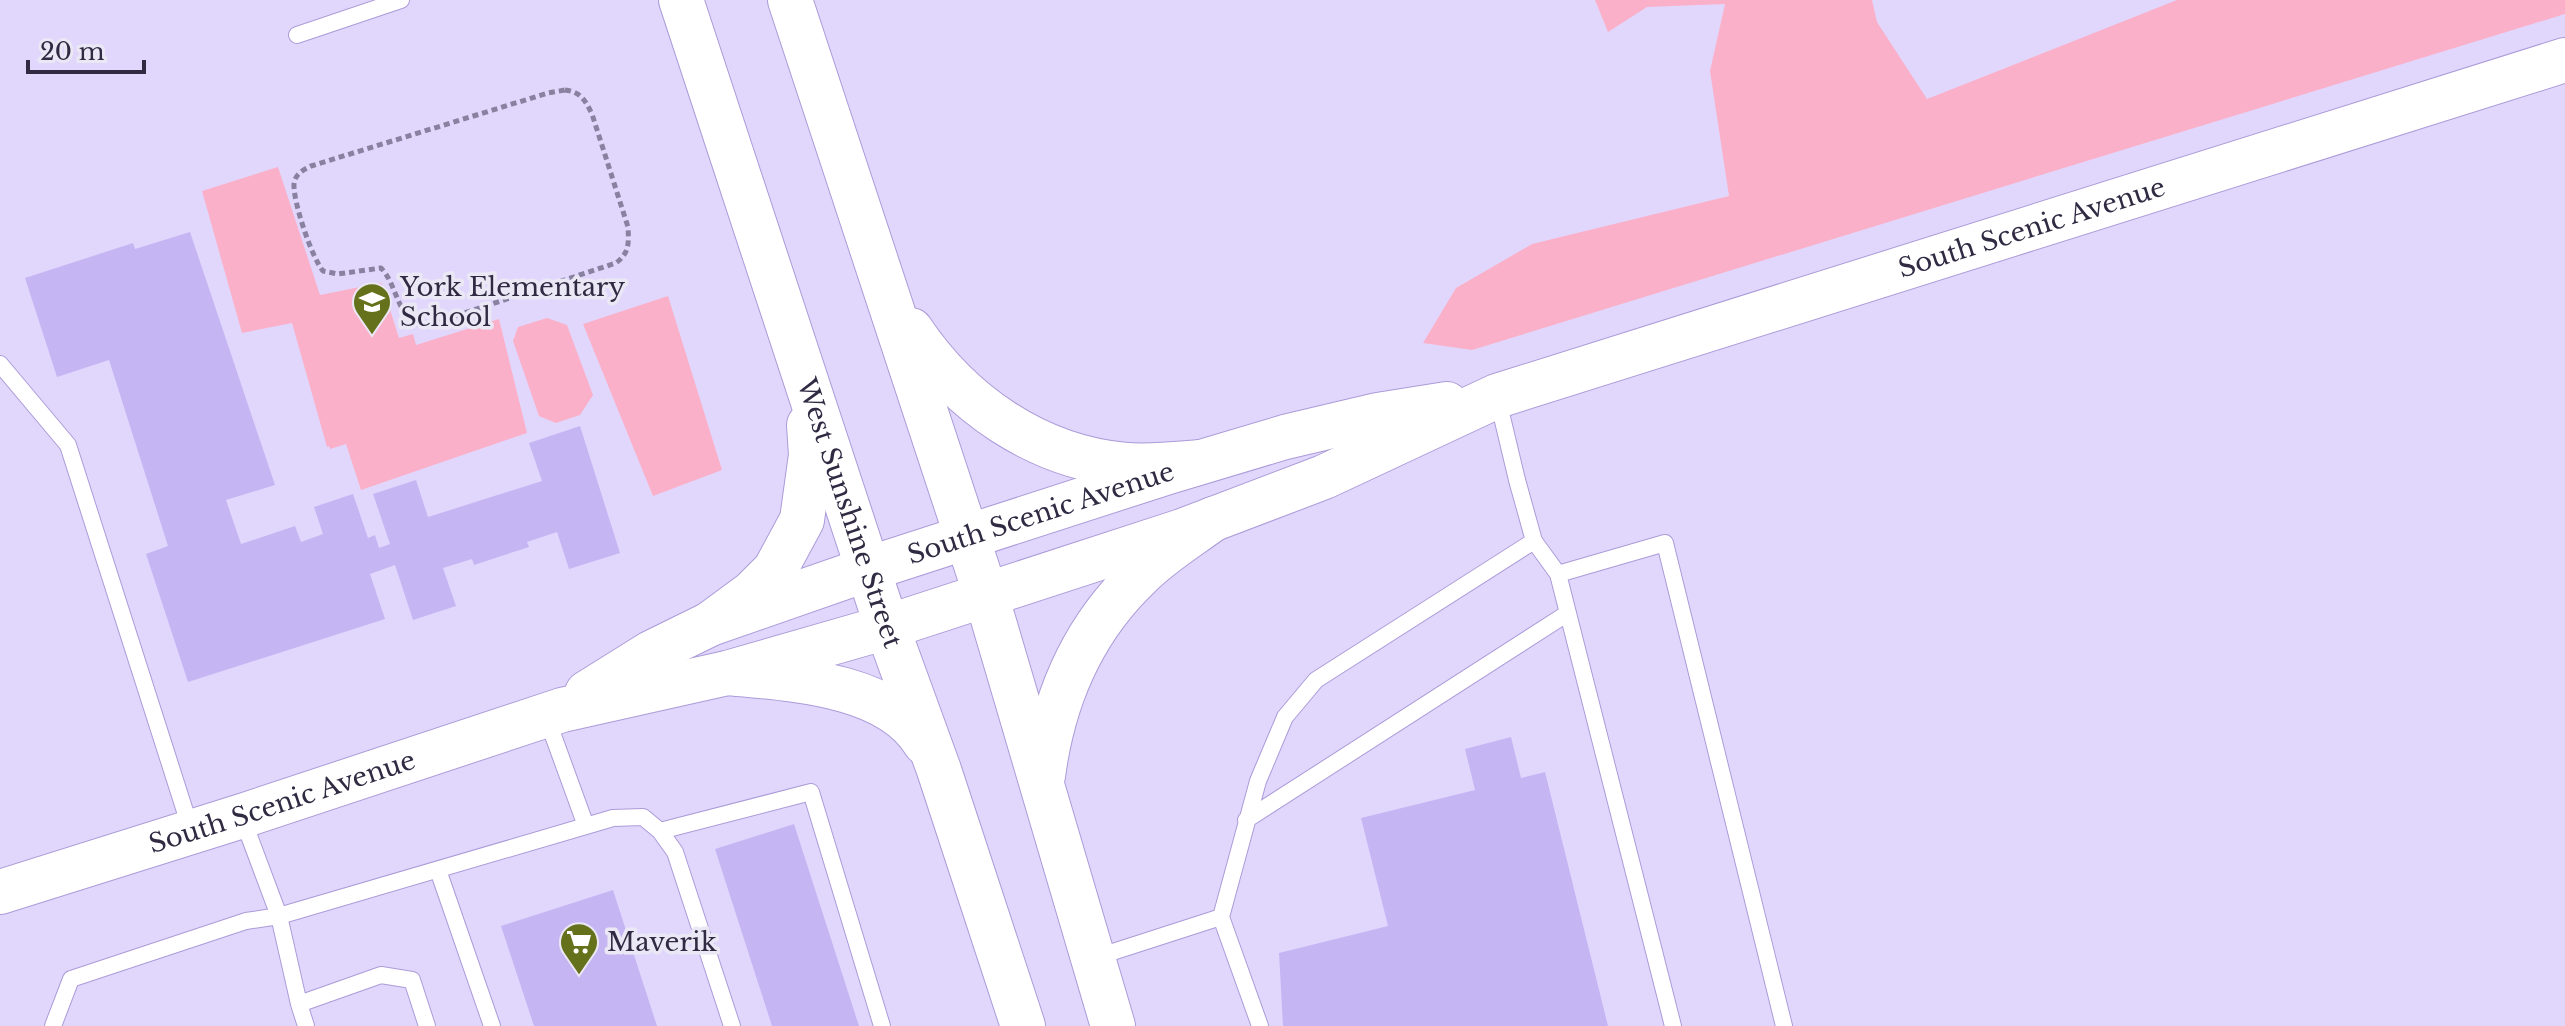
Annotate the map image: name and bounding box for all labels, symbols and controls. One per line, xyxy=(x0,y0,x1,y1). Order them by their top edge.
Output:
scale bar xyxy=(28,24,144,74)
text: 20 m xyxy=(40,37,105,66)
street label: South Scenic Avenue xyxy=(1894,171,2169,285)
place label: York Elementary School xyxy=(399,271,626,333)
school or university icon: York Elementary School xyxy=(351,281,393,336)
street label: West Sunshine Street xyxy=(790,373,909,652)
street label: South Scenic Avenue xyxy=(903,455,1178,571)
street label: South Scenic Avenue xyxy=(145,744,419,860)
supermarket icon: Maverik xyxy=(558,921,600,976)
place label: Maverik xyxy=(607,926,717,958)

